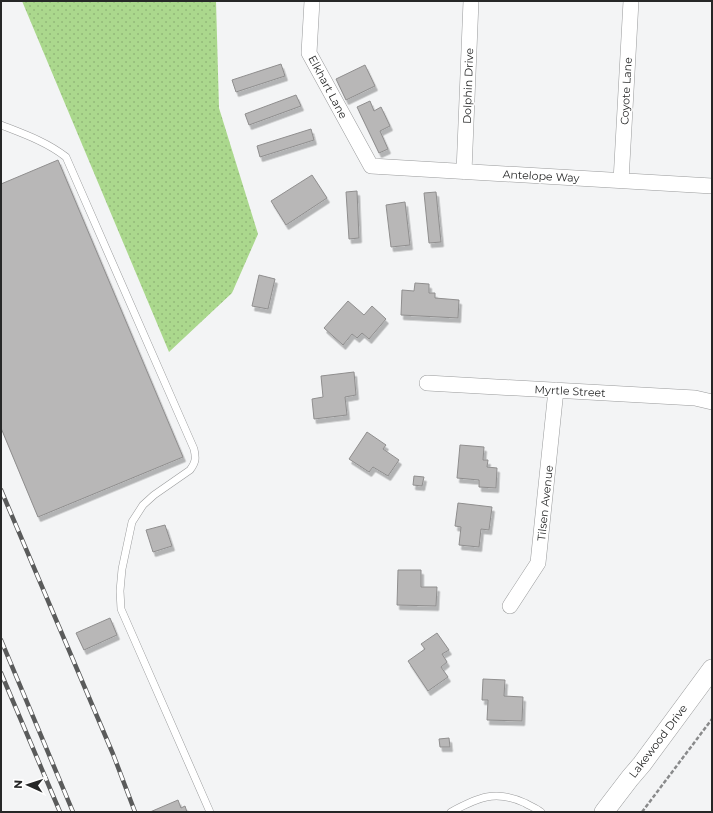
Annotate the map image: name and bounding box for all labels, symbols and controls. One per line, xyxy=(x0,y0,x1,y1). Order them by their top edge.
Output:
street label: Dolphin Drive xyxy=(460,47,476,124)
street label: Elkhart Lane xyxy=(305,53,351,121)
street label: Coyote Lane xyxy=(617,56,635,125)
street label: Antelope Way xyxy=(502,167,580,185)
street label: Myrtle Street xyxy=(534,382,606,400)
street label: Tilsen Avenue xyxy=(534,464,556,542)
street label: Lakewood Drive xyxy=(626,701,690,780)
north arrow xyxy=(8,765,48,805)
text: N xyxy=(11,780,25,789)

